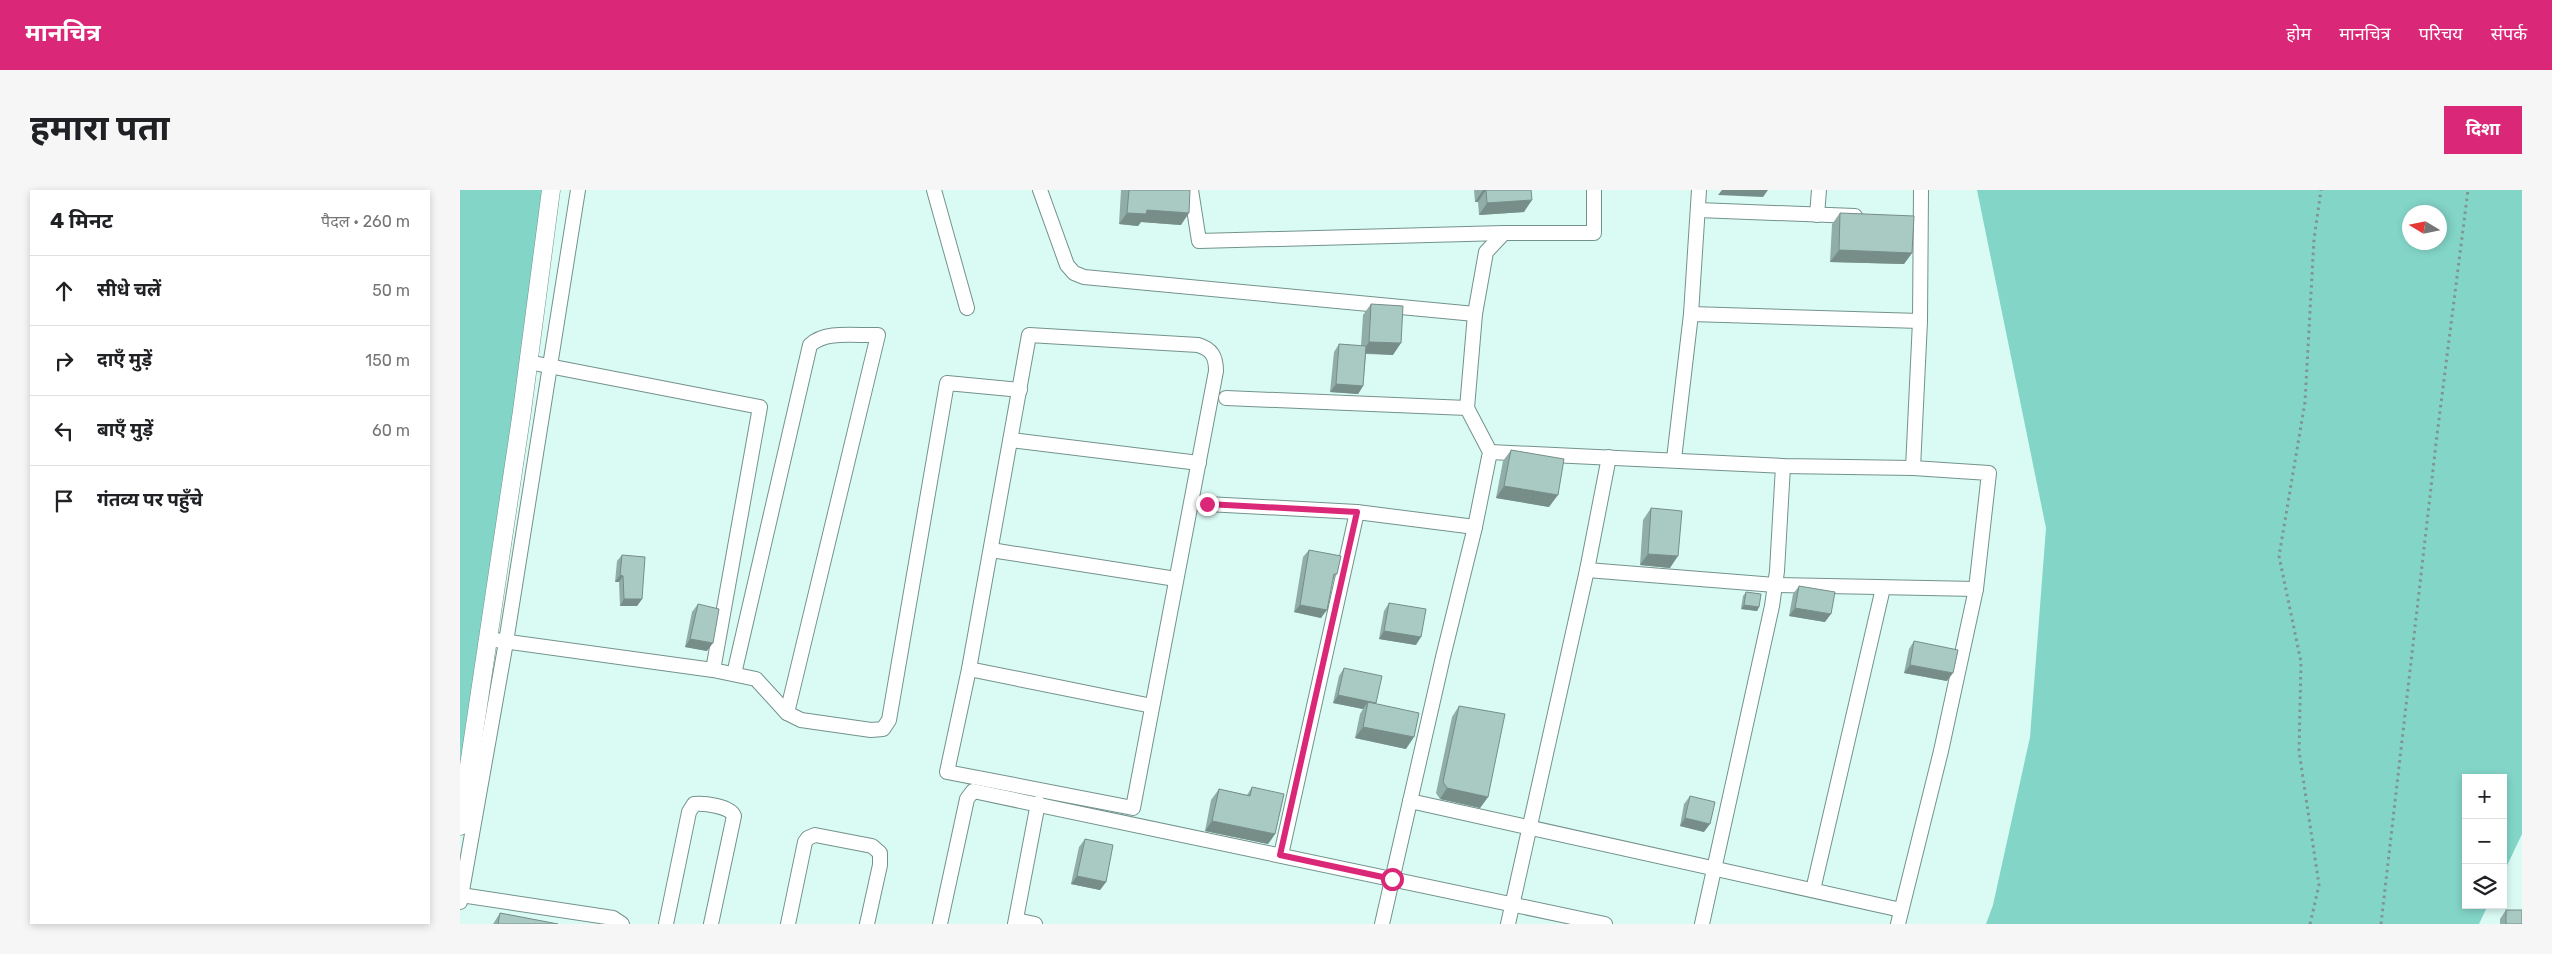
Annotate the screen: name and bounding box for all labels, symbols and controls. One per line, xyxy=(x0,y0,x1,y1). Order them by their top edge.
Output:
text: मानचित्र xyxy=(25,19,101,47)
text: होम xyxy=(2286,23,2311,45)
text: मानचित्र xyxy=(2339,23,2391,45)
text: परिचय xyxy=(2419,23,2463,45)
text: संपर्क xyxy=(2491,23,2527,45)
button: दिशा xyxy=(2444,106,2522,154)
text: हमारा पता xyxy=(30,107,170,149)
north arrow xyxy=(2402,205,2447,250)
text: 4 मिनट xyxy=(50,208,113,233)
text: पैदल · 260 m xyxy=(321,212,410,231)
icon: ahead xyxy=(50,277,78,305)
text: सीधे चलें xyxy=(97,278,161,301)
text: 50 m xyxy=(372,281,410,300)
icon: right xyxy=(50,347,78,375)
text: दाएँ मुड़ें xyxy=(97,348,152,371)
text: 150 m xyxy=(365,351,410,370)
icon: left xyxy=(50,417,78,445)
text: बाएँ मुड़ें xyxy=(97,418,153,441)
text: 60 m xyxy=(372,421,410,440)
icon: arrive xyxy=(50,487,78,515)
text: गंतव्य पर पहुँचे xyxy=(97,488,203,511)
route end xyxy=(1196,493,1219,516)
map controls xyxy=(2462,774,2507,909)
button: + xyxy=(2462,774,2507,819)
button: − xyxy=(2462,819,2507,864)
button: layers xyxy=(2462,864,2507,909)
route start xyxy=(1381,868,1404,891)

